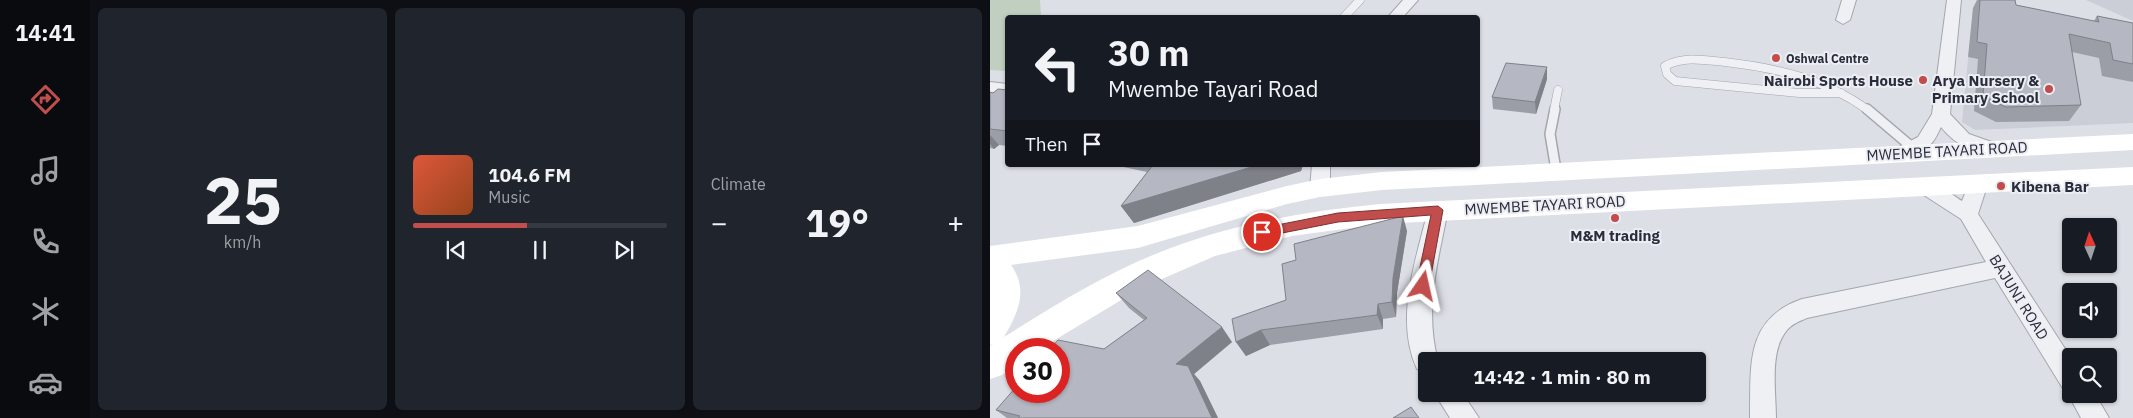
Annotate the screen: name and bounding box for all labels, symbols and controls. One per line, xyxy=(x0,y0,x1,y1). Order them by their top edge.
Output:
text: 14:41 xyxy=(15,18,75,47)
text: 30 m xyxy=(1108,30,1190,76)
icon: left xyxy=(1025,35,1090,100)
place label: Oshwal Centre xyxy=(1786,51,1869,66)
marker: Oshwal Centre xyxy=(1770,52,1782,64)
place label: Nairobi Sports House xyxy=(1764,71,1913,90)
place label: Arya Nursery & Primary School xyxy=(1932,71,2039,107)
text: Mwembe Tayari Road xyxy=(1108,74,1318,103)
marker: Nairobi Sports House xyxy=(1917,74,1929,86)
icon: directions xyxy=(28,82,63,117)
marker: Arya Nursery & Primary School xyxy=(2043,83,2055,95)
icon: arrive xyxy=(1078,130,1106,158)
text: Then xyxy=(1025,132,1068,156)
street label: MWEMBE TAYARI ROAD xyxy=(1866,137,2028,165)
icon: music xyxy=(28,153,63,188)
text: 25 xyxy=(204,157,282,242)
text: 104.6 FM xyxy=(488,163,571,187)
text: Climate xyxy=(711,174,766,194)
place label: Kibena Bar xyxy=(2011,177,2089,196)
marker: Kibena Bar xyxy=(1995,180,2007,192)
text: Music xyxy=(488,187,530,207)
street label: MWEMBE TAYARI ROAD xyxy=(1464,191,1626,219)
text: 19° xyxy=(806,198,869,247)
text: − xyxy=(711,204,727,241)
text: + xyxy=(947,204,964,241)
pin xyxy=(1241,211,1283,253)
marker: M&M trading xyxy=(1609,212,1621,224)
icon: arrive xyxy=(1248,218,1276,246)
north arrow xyxy=(2062,218,2118,272)
map controls xyxy=(2062,218,2117,403)
icon: phone xyxy=(28,224,63,259)
place label: M&M trading xyxy=(1570,226,1661,245)
text: km/h xyxy=(224,232,261,252)
icon: previous xyxy=(442,236,470,264)
icon: pause xyxy=(526,236,554,264)
icon: next xyxy=(610,236,638,264)
street label: BAJUNI ROAD xyxy=(1985,251,2053,343)
position arrow xyxy=(1396,259,1448,311)
button: sound xyxy=(2062,283,2117,338)
icon: climate xyxy=(28,294,63,329)
speed limit sign: 30 xyxy=(1005,338,1070,403)
button: search xyxy=(2062,348,2117,403)
icon: car xyxy=(28,365,63,400)
text: 14:42 · 1 min · 80 m xyxy=(1473,365,1651,389)

